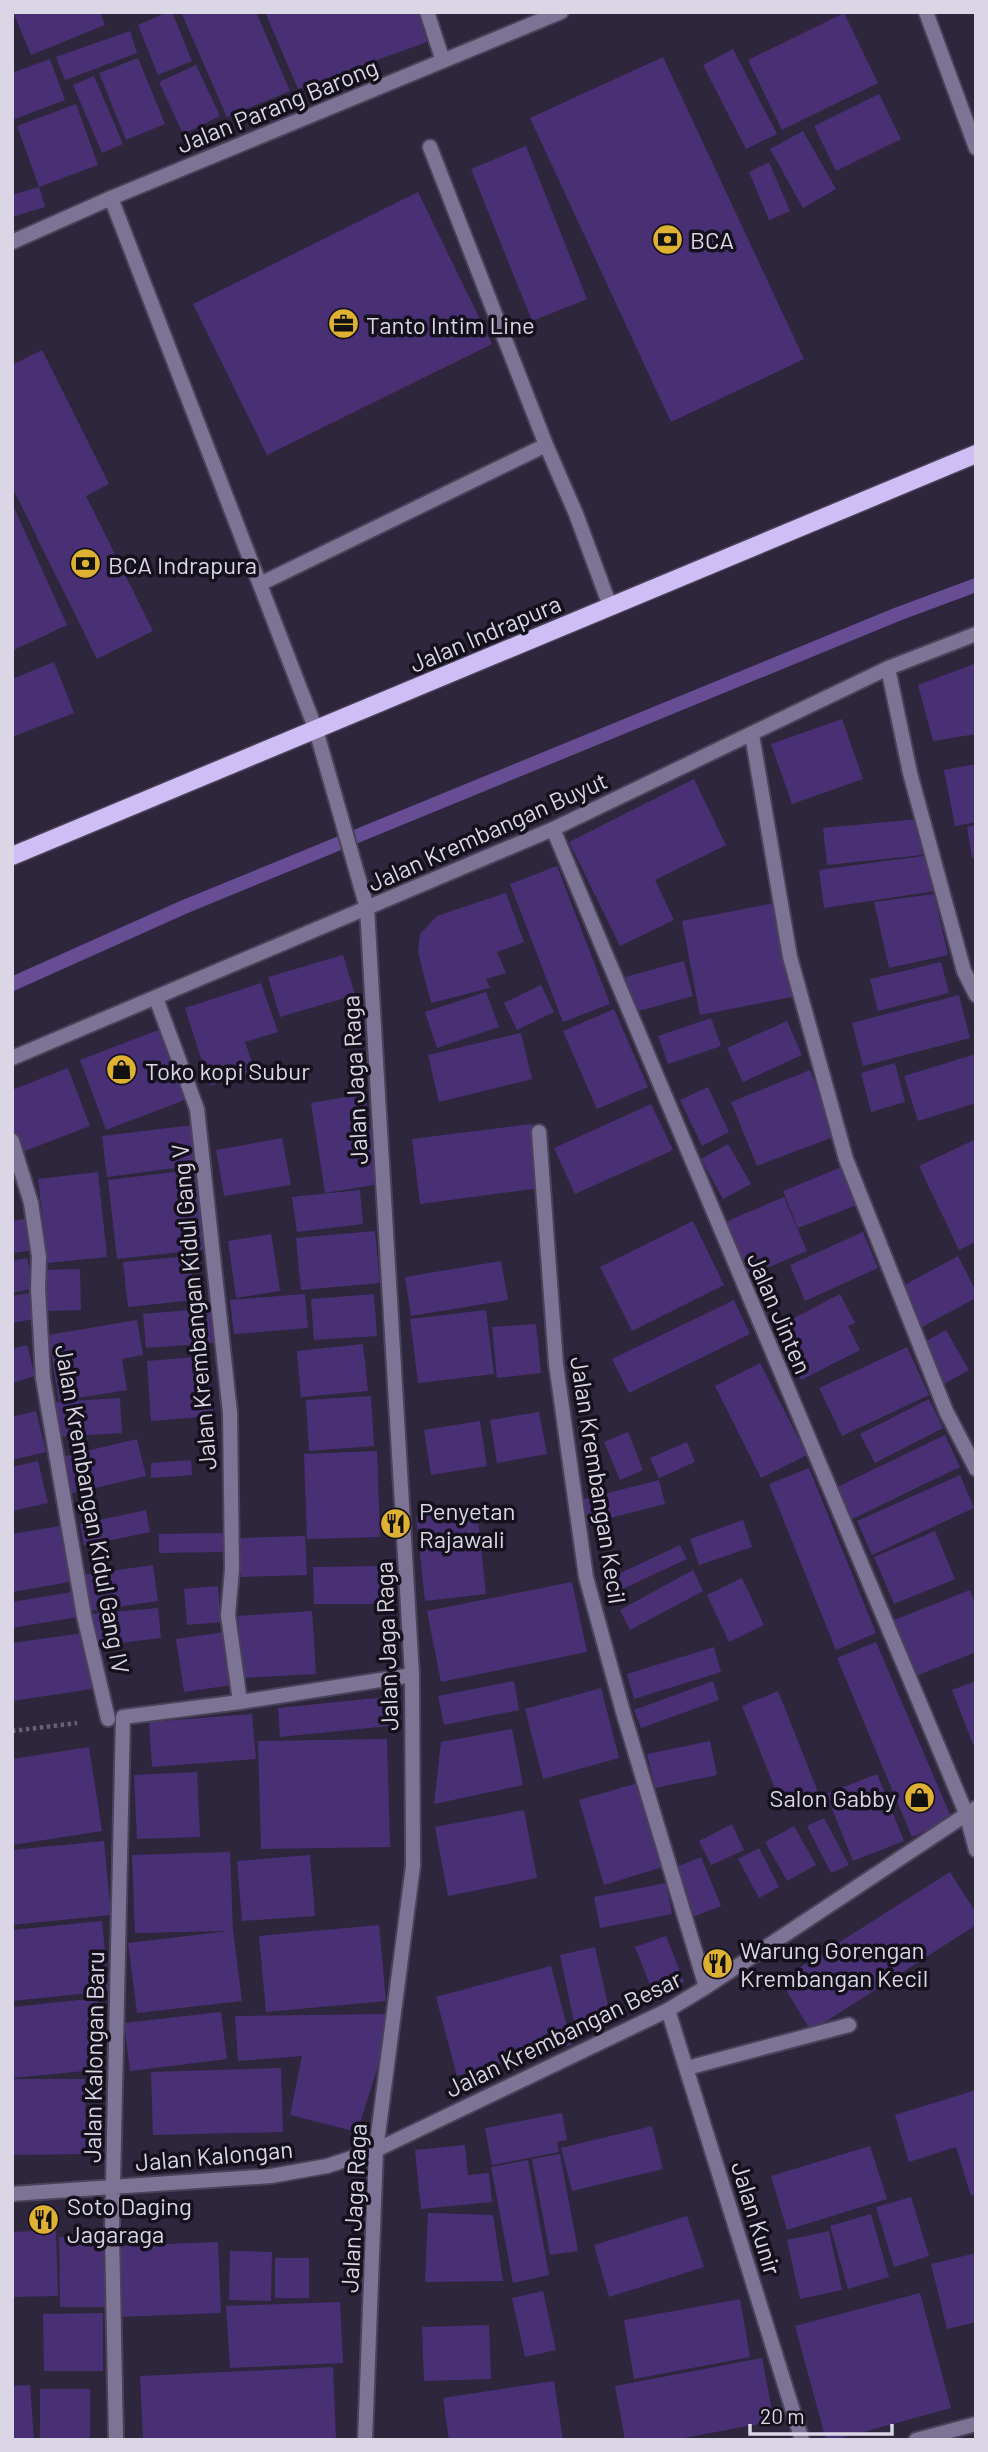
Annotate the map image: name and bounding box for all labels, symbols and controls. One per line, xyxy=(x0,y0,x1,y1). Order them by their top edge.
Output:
street label: Jalan Parang Barong xyxy=(172,51,382,159)
bank icon: BCA xyxy=(650,222,684,256)
place label: BCA xyxy=(690,225,734,254)
office icon: Tanto Intim Line xyxy=(326,307,360,341)
place label: Tanto Intim Line xyxy=(366,310,535,339)
bank icon: BCA Indrapura xyxy=(68,547,102,581)
place label: BCA Indrapura xyxy=(108,550,257,579)
street label: Jalan Indrapura xyxy=(405,588,565,678)
street label: Jalan Krembangan Buyut xyxy=(363,765,611,897)
street label: Jalan Jaga Raga xyxy=(335,994,373,1166)
shop icon: Toko kopi Subur xyxy=(105,1053,139,1087)
place label: Toko kopi Subur xyxy=(145,1056,310,1085)
street label: Jalan Krembangan Kidul Gang V xyxy=(164,1143,222,1471)
street label: Jalan Jinten xyxy=(742,1248,818,1378)
street label: Jalan Krembangan Kidul Gang IV xyxy=(50,1342,136,1676)
street label: Jalan Krembangan Kecil xyxy=(565,1354,633,1606)
place label: Penyetan Rajawali xyxy=(419,1496,516,1553)
restaurant icon: Penyetan Rajawali xyxy=(379,1507,413,1541)
street label: Jalan Jaga Raga xyxy=(369,1561,403,1731)
shop icon: Salon Gabby xyxy=(902,1780,936,1814)
place label: Salon Gabby xyxy=(770,1783,896,1812)
place label: Warung Gorengan Krembangan Kecil xyxy=(740,1935,928,1992)
restaurant icon: Warung Gorengan Krembangan Kecil xyxy=(700,1946,734,1980)
street label: Jalan Kalongan Baru xyxy=(77,1951,109,2163)
street label: Jalan Krembangan Besar xyxy=(440,1963,686,2103)
street label: Jalan Jaga Raga xyxy=(334,2122,372,2294)
street label: Jalan Kalongan xyxy=(134,2134,294,2176)
street label: Jalan Kunir xyxy=(726,2158,788,2278)
place label: Soto Daging Jagaraga xyxy=(67,2191,192,2248)
restaurant icon: Soto Daging Jagaraga xyxy=(27,2202,61,2236)
scale bar xyxy=(750,2392,892,2436)
text: 20 m xyxy=(760,2403,805,2428)

